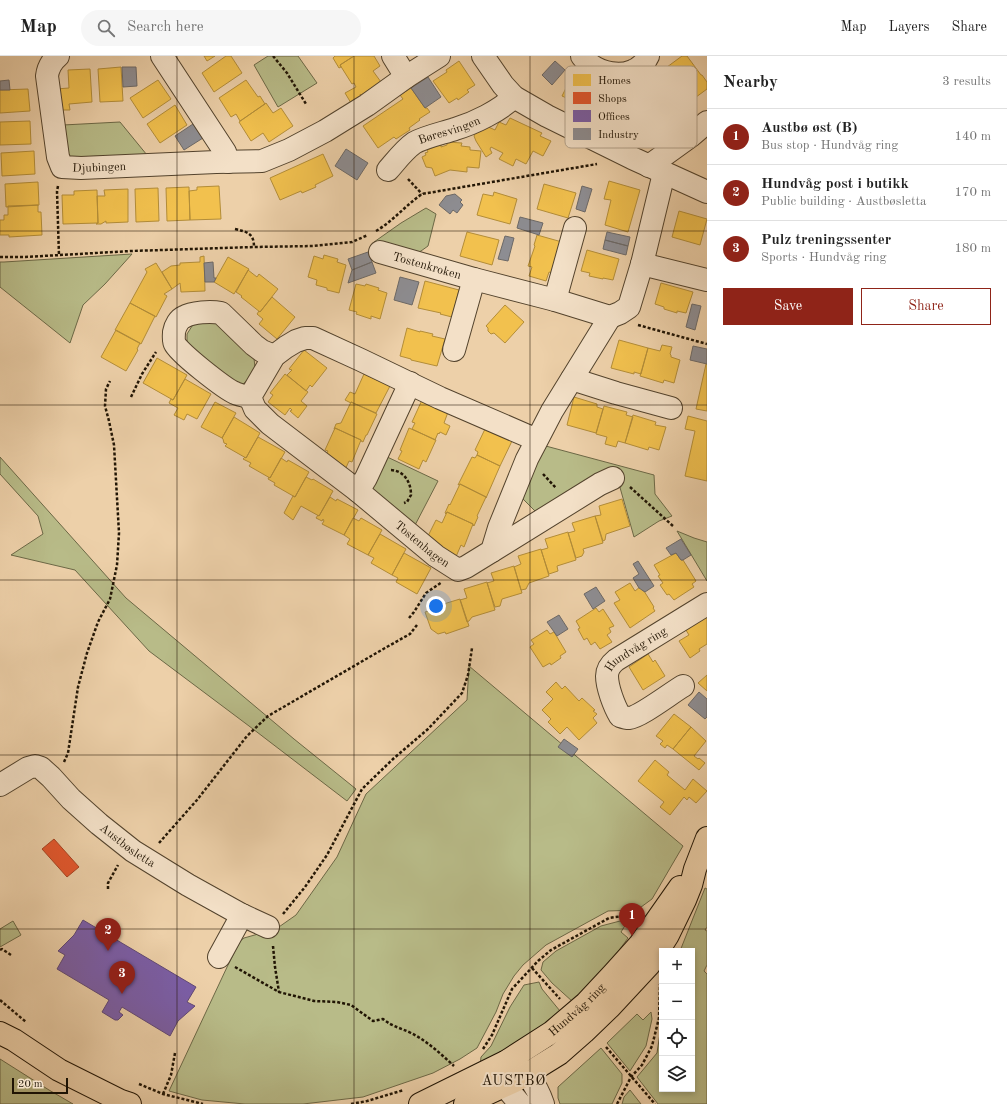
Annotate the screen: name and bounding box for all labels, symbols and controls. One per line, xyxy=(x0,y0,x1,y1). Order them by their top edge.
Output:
search box xyxy=(81,10,361,46)
icon: search xyxy=(95,17,117,39)
text: Map xyxy=(20,18,57,37)
text: Search here xyxy=(127,20,204,35)
text: Map xyxy=(841,20,867,34)
text: Layers xyxy=(889,20,930,34)
text: Share xyxy=(952,20,987,34)
legend xyxy=(565,66,697,148)
text: Nearby xyxy=(723,74,778,91)
text: 3 results xyxy=(942,75,991,88)
text: Homes xyxy=(598,76,631,87)
text: Shops xyxy=(598,94,627,105)
text: Offices xyxy=(598,112,630,123)
street label: Børesvingen xyxy=(417,115,483,147)
text: Austbø øst (B) xyxy=(761,121,858,136)
text: Industry xyxy=(598,130,639,141)
text: 1 xyxy=(732,130,740,143)
text: 140 m xyxy=(954,130,991,143)
text: Bus stop · Hundvåg ring xyxy=(761,139,898,152)
street label: Djubingen xyxy=(72,161,127,175)
text: Hundvåg post i butikk xyxy=(761,177,909,192)
text: 2 xyxy=(732,186,740,199)
text: 170 m xyxy=(954,186,991,199)
text: Public building · Austbøsletta xyxy=(761,195,926,208)
text: Pulz treningssenter xyxy=(761,233,891,248)
text: 3 xyxy=(732,242,740,255)
text: 180 m xyxy=(954,242,991,255)
street label: Tostenkroken xyxy=(391,251,463,282)
text: Sports · Hundvåg ring xyxy=(761,251,887,264)
button: Save xyxy=(723,288,853,325)
button: Share xyxy=(861,288,991,325)
street label: Tostenhagen xyxy=(392,519,452,570)
your location xyxy=(426,596,446,616)
street label: Hundvåg ring xyxy=(603,625,670,674)
street label: Austbøsletta xyxy=(97,822,157,870)
pin: 1 xyxy=(619,903,645,936)
pin: 2 xyxy=(95,918,121,951)
map controls xyxy=(659,948,695,1092)
button: + xyxy=(659,948,695,984)
pin: 3 xyxy=(109,961,135,994)
street label: Hundvåg ring xyxy=(547,981,608,1039)
button: − xyxy=(659,984,695,1020)
button: locate xyxy=(659,1020,695,1056)
button: layers xyxy=(659,1056,695,1092)
district label: AUSTBØ xyxy=(482,1074,546,1088)
scale bar xyxy=(12,1076,68,1095)
text: 20 m xyxy=(18,1079,43,1090)

